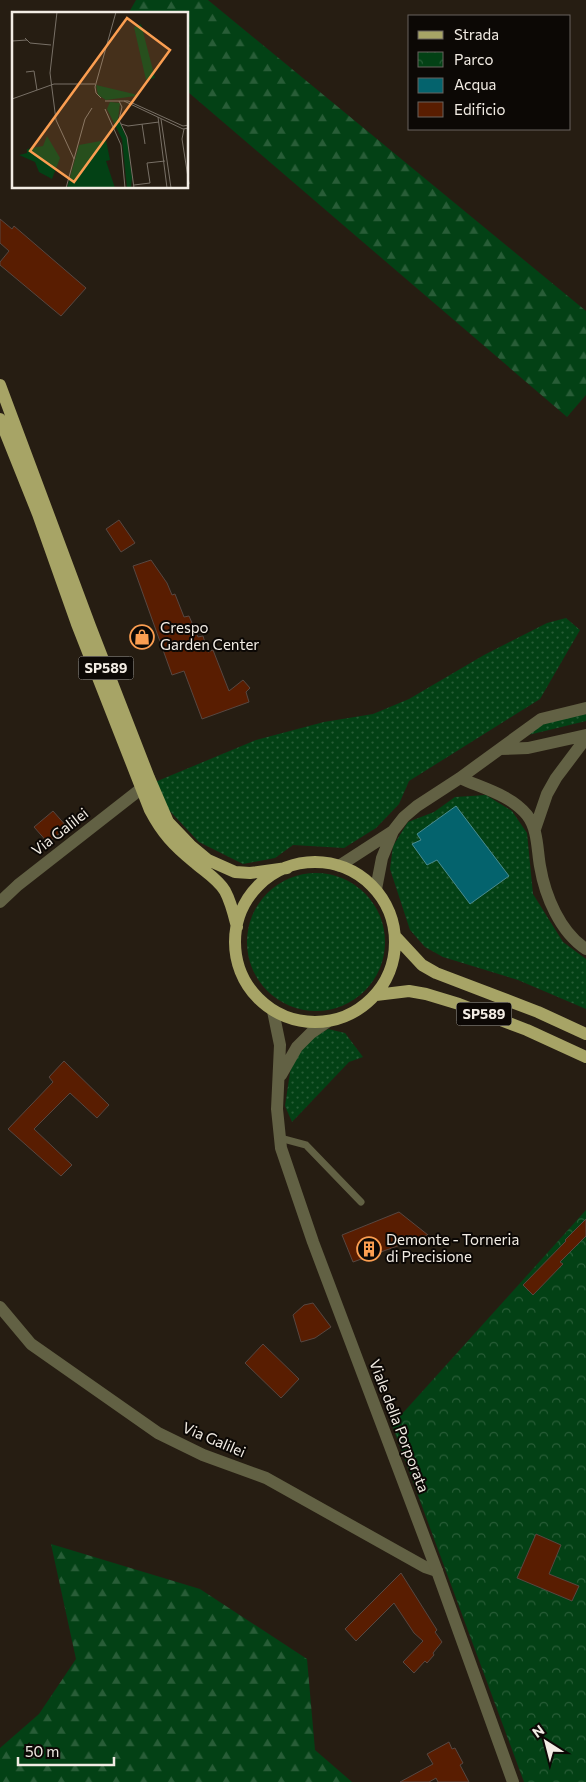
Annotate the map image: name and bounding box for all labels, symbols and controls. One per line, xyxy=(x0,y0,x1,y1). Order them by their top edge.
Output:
inset map xyxy=(12,12,189,189)
legend xyxy=(408,15,571,130)
text: Strada xyxy=(454,25,499,43)
text: Parco xyxy=(454,50,493,68)
text: Acqua xyxy=(454,75,496,93)
text: Edificio xyxy=(454,100,505,118)
place label: Crespo Garden Center xyxy=(160,618,259,653)
shop icon: Crespo Garden Center xyxy=(129,624,155,650)
road number: SP589 xyxy=(78,656,134,680)
street label: Via Galilei xyxy=(27,804,91,859)
road number: SP589 xyxy=(456,1002,512,1026)
place label: Demonte - Torneria di Precisione xyxy=(386,1230,519,1265)
building icon: Demonte - Torneria di Precisione xyxy=(356,1236,382,1262)
street label: Viale della Porporata xyxy=(366,1357,434,1495)
street label: Via Galilei xyxy=(180,1418,249,1460)
north arrow xyxy=(521,1717,571,1767)
text: N xyxy=(529,1721,547,1741)
scale bar xyxy=(18,1734,114,1766)
text: 50 m xyxy=(25,1742,59,1760)

